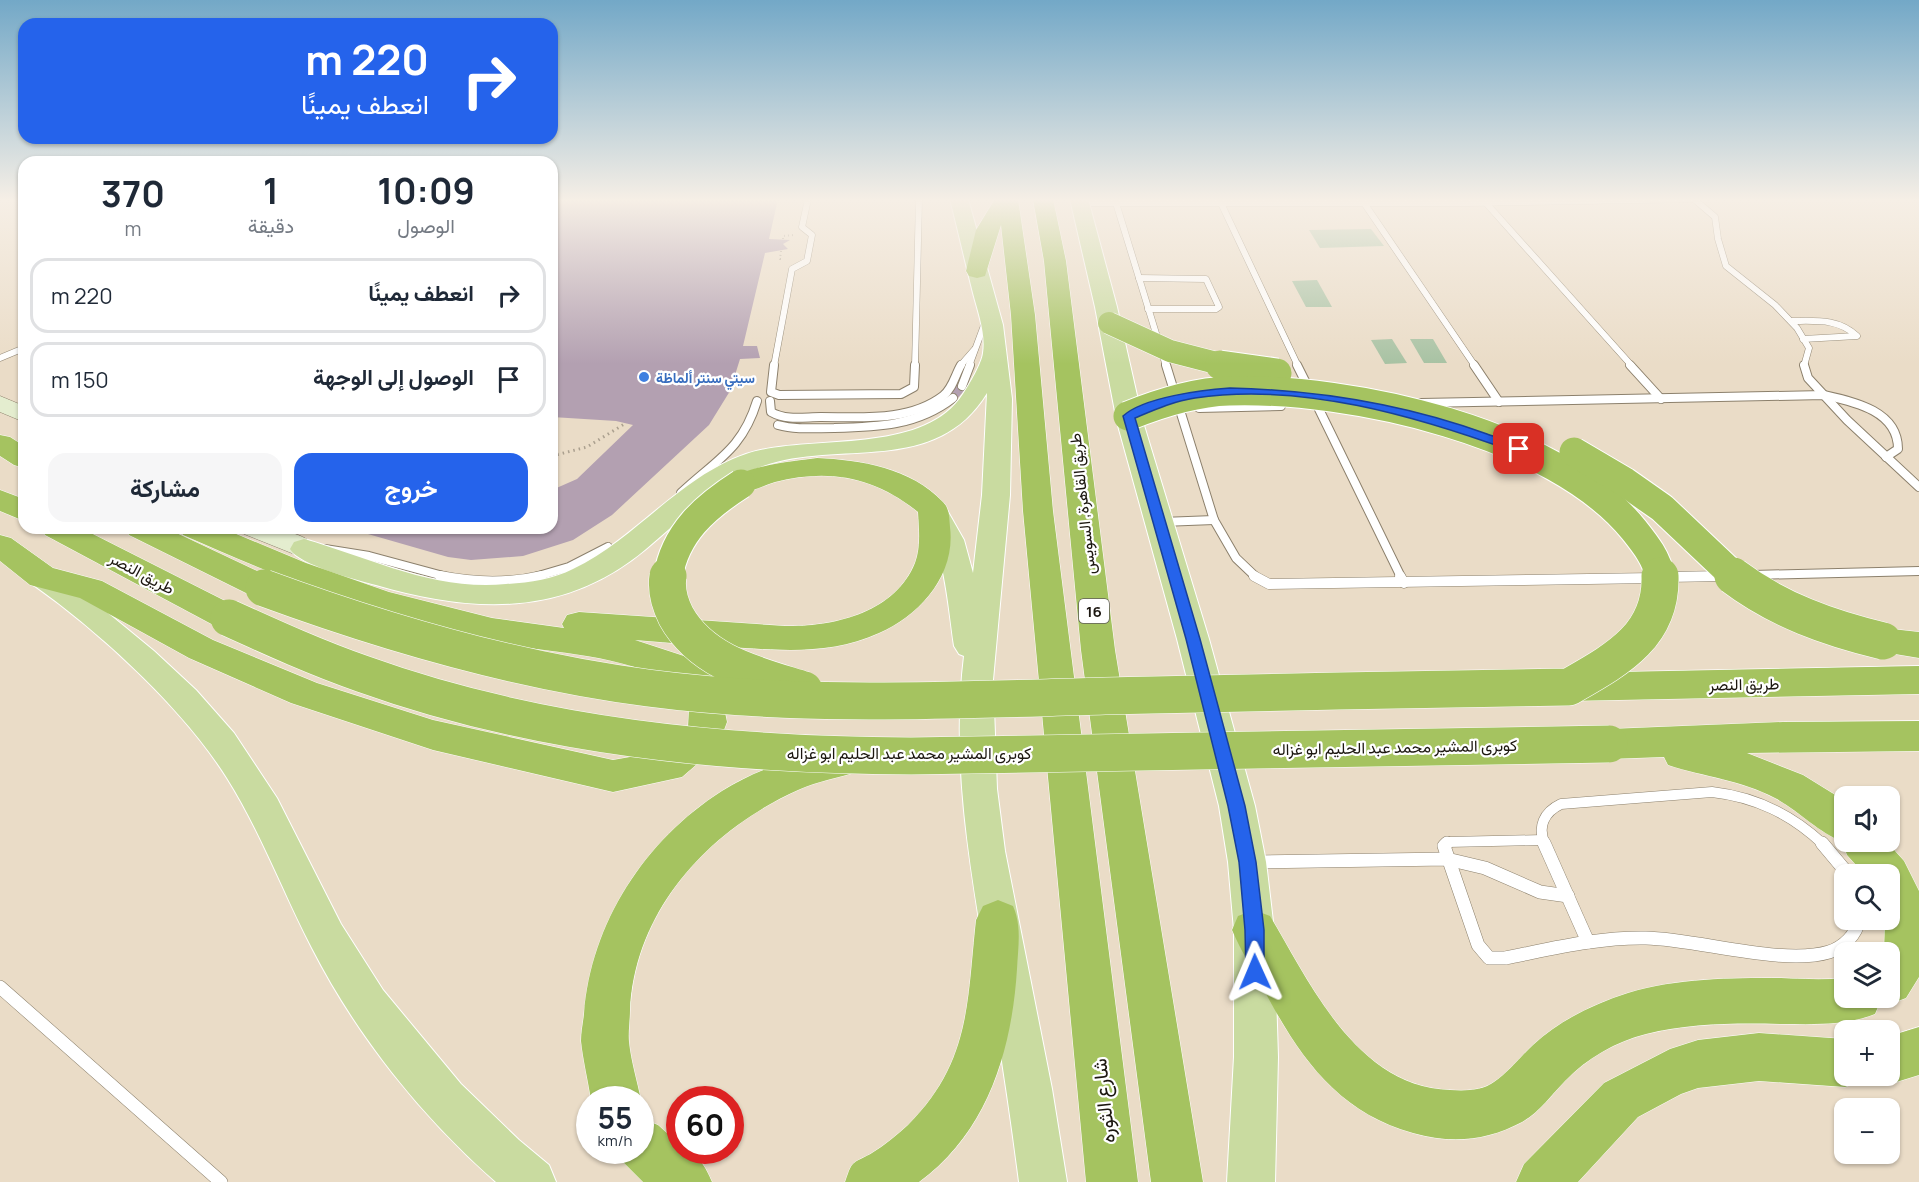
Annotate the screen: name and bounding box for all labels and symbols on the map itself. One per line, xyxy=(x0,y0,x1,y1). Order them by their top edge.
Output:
place label: سيتي سنتر ألماظة xyxy=(656,368,755,390)
marker: سيتي سنتر ألماظة xyxy=(637,370,651,384)
pin xyxy=(1493,423,1544,474)
street label: طريق القاهرة, السويس xyxy=(1064,432,1100,576)
street label: طريق النصر xyxy=(105,546,178,599)
road number: 16 xyxy=(1079,599,1109,623)
street label: طريق النصر xyxy=(1707,672,1780,696)
street label: كوبرى المشير محمد عبد الحليم ابو غزاله xyxy=(1273,734,1517,760)
street label: كوبرى المشير محمد عبد الحليم ابو غزاله xyxy=(787,742,1031,764)
position arrow xyxy=(1223,940,1287,1004)
street label: شارع الثوره xyxy=(1085,1057,1122,1145)
speed limit sign: 60 xyxy=(666,1086,744,1164)

